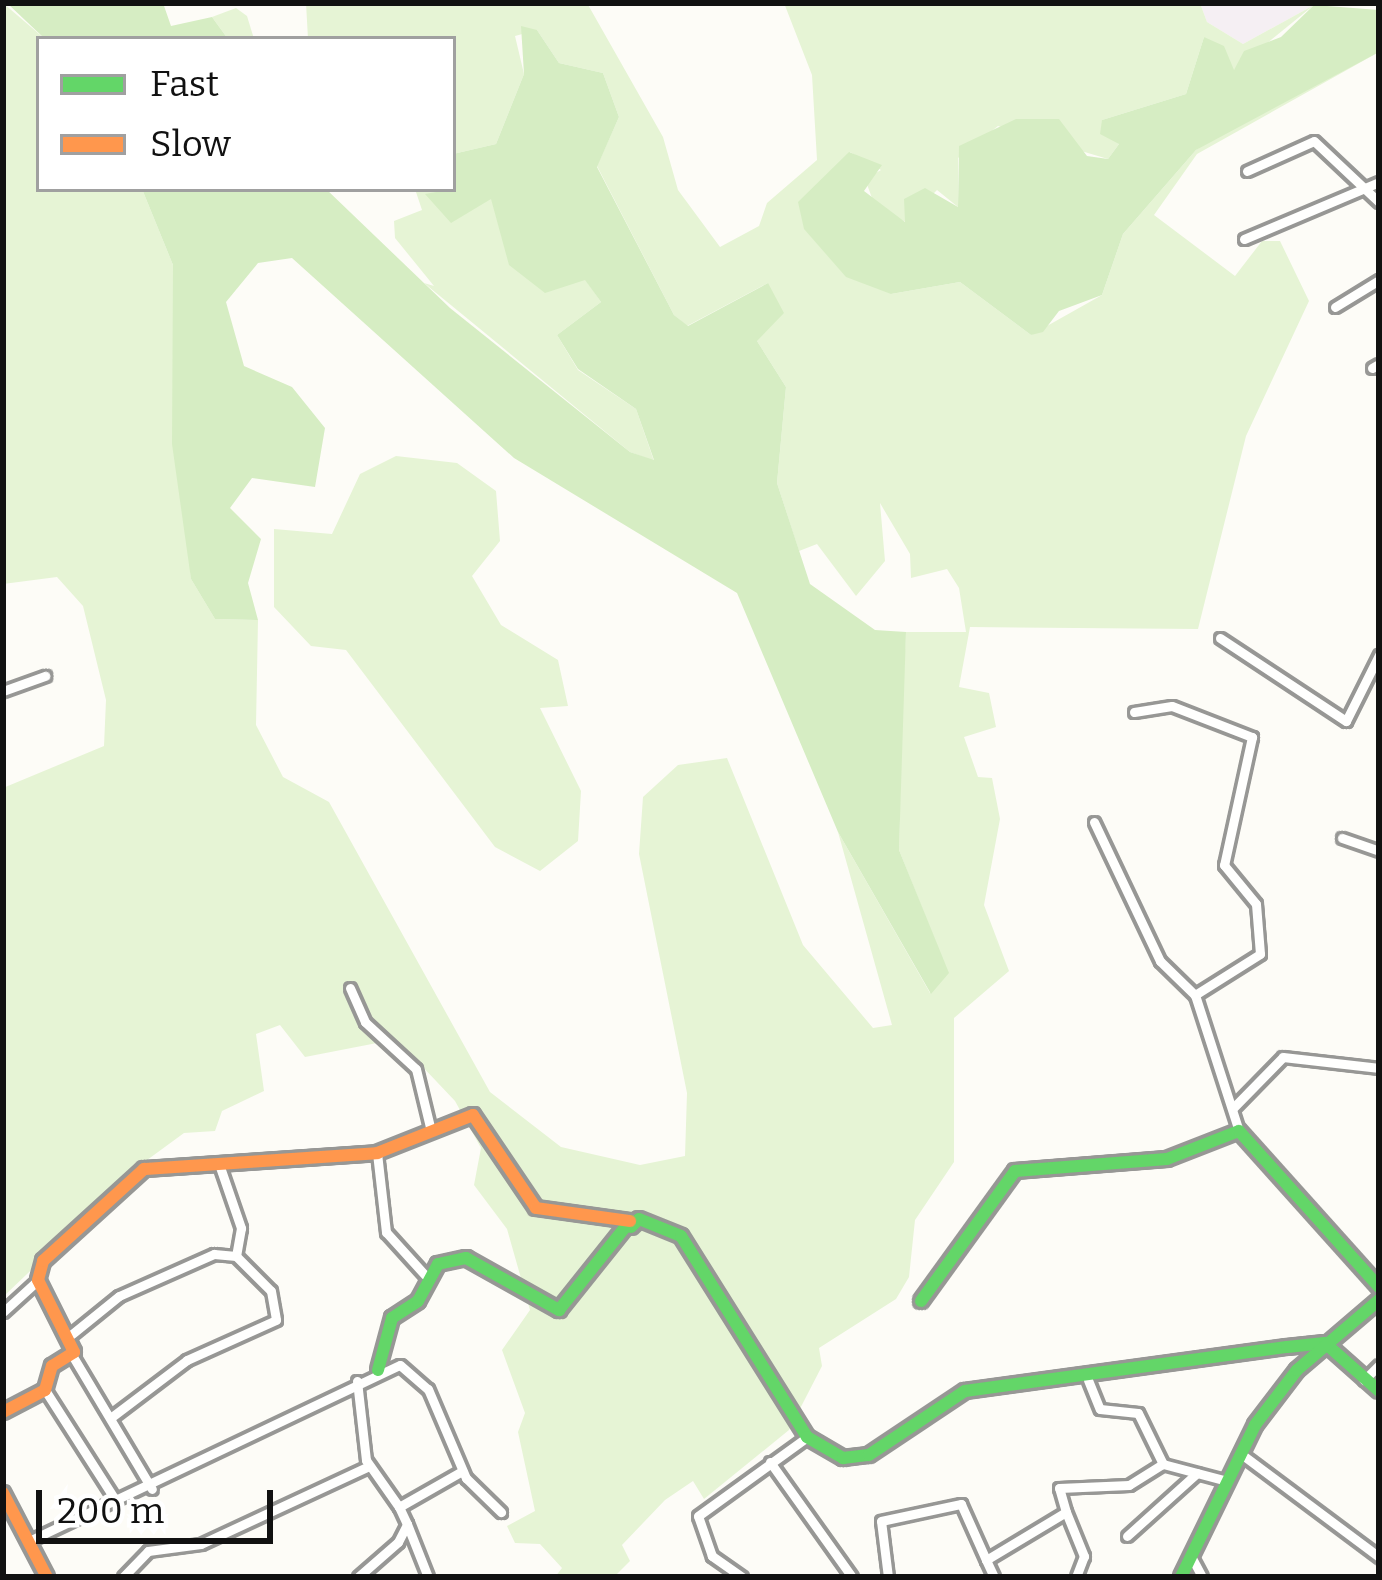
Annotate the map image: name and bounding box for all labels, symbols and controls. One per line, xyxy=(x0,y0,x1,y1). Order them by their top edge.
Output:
legend xyxy=(36,36,456,192)
text: Fast xyxy=(150,62,219,106)
text: Slow xyxy=(150,122,231,166)
scale bar xyxy=(42,1466,279,1540)
text: 200 m xyxy=(57,1489,164,1533)

